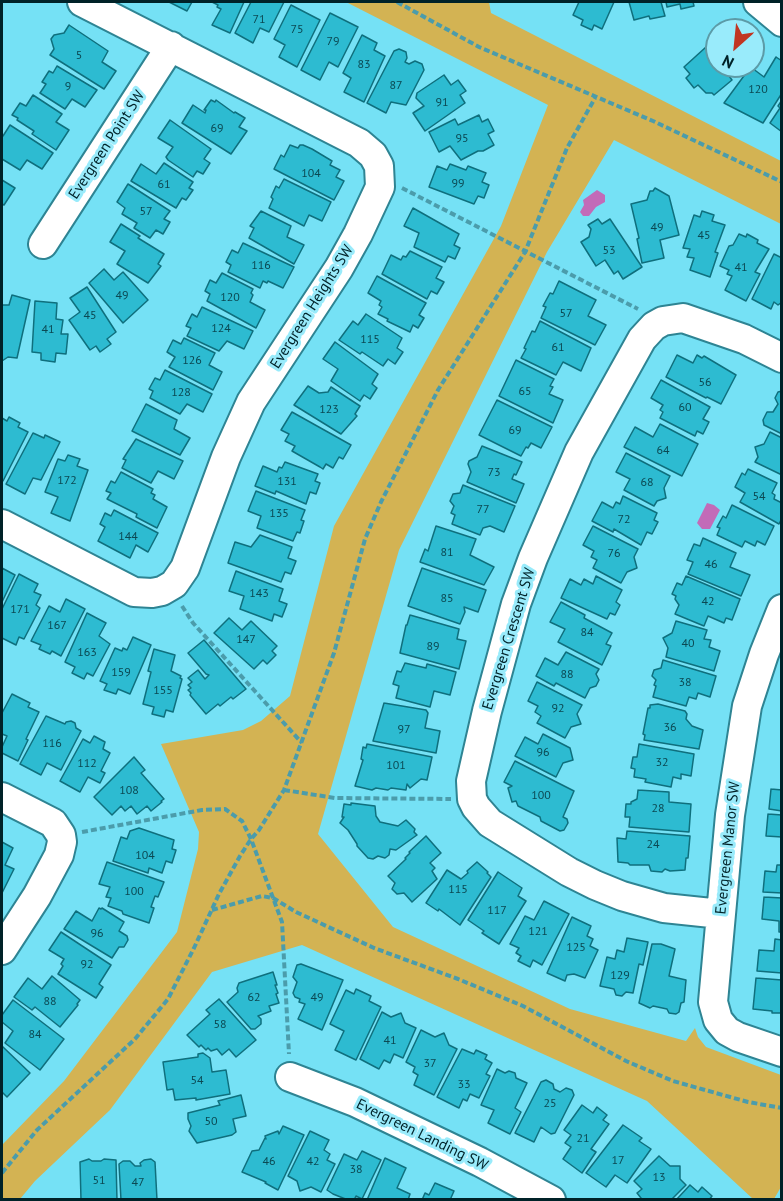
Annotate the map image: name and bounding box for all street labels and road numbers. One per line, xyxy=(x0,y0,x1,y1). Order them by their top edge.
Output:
street label: Evergreen Point SW xyxy=(65,87,149,203)
street label: Evergreen Heights SW xyxy=(267,242,357,372)
street label: Evergreen Crescent SW xyxy=(479,566,539,712)
street label: Evergreen Manor SW xyxy=(712,781,744,915)
street label: Evergreen Landing SW xyxy=(353,1095,491,1175)

